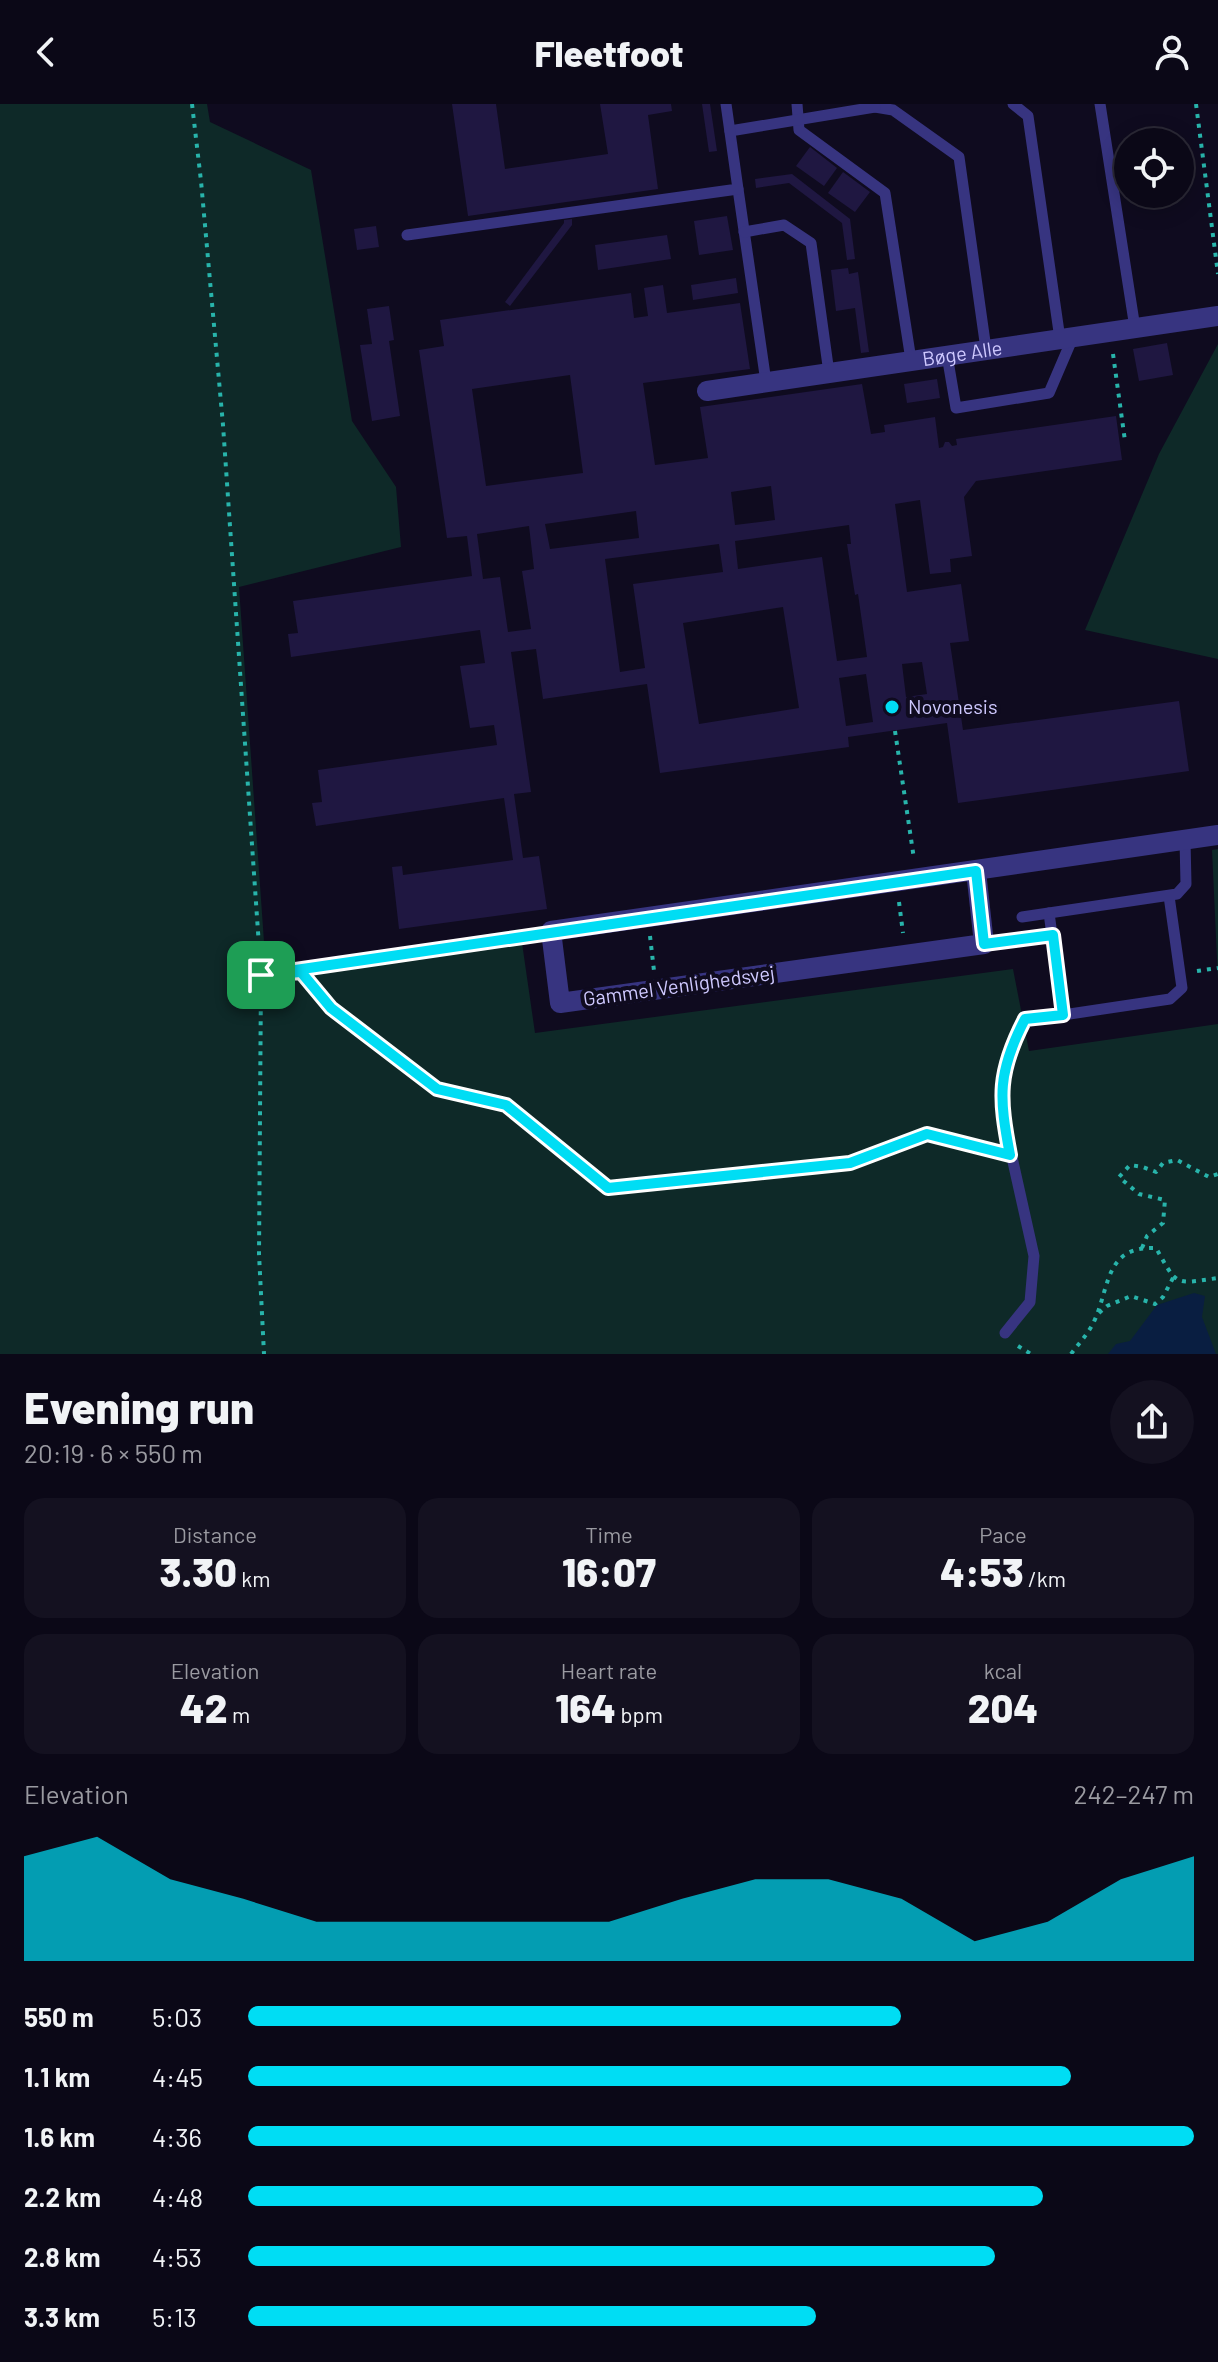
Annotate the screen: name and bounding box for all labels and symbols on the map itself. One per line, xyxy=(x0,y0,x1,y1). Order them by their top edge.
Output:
street label: Bøge Alle xyxy=(921,335,1004,370)
place label: Novonesis xyxy=(908,694,998,718)
marker: Novonesis xyxy=(883,698,901,716)
pin xyxy=(227,941,295,1009)
street label: Gammel Venlighedsvej xyxy=(582,960,776,1010)

